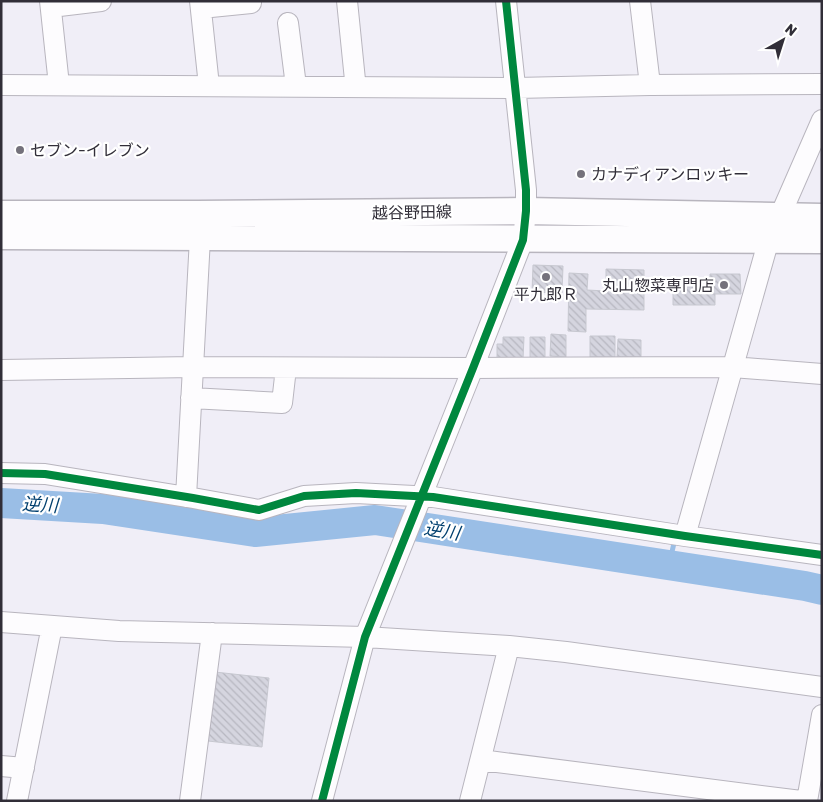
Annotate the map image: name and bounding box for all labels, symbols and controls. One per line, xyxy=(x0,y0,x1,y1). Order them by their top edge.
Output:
north arrow xyxy=(758,15,808,65)
text: N xyxy=(782,21,800,40)
place label: セブン-イレブン xyxy=(30,141,150,160)
marker: セブン-イレブン xyxy=(14,144,26,156)
place label: カナディアンロッキー xyxy=(591,165,749,184)
marker: カナディアンロッキー xyxy=(575,168,587,180)
street label: 越谷野田線 xyxy=(372,202,452,223)
marker: 平九郎Ｒ xyxy=(540,271,552,283)
place label: 丸山惣菜専門店 xyxy=(602,276,714,295)
marker: 丸山惣菜専門店 xyxy=(718,279,730,291)
place label: 平九郎Ｒ xyxy=(514,285,578,304)
water label: 逆川 xyxy=(21,493,61,517)
water label: 逆川 xyxy=(423,517,463,545)

